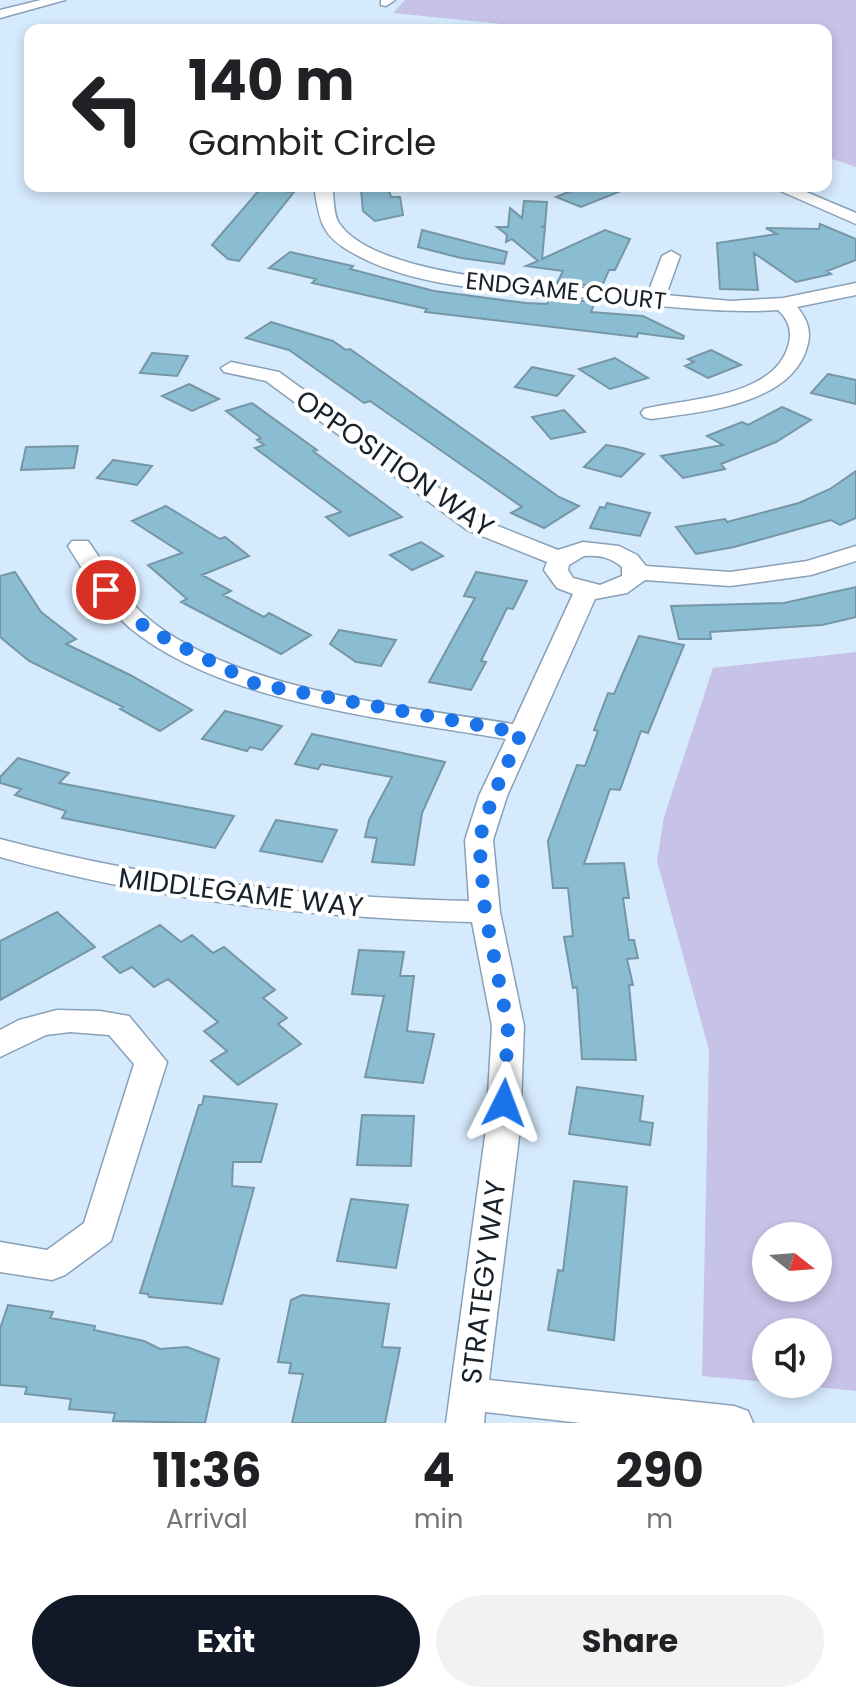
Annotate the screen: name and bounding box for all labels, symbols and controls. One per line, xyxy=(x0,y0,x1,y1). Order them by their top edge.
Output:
text: 140 m xyxy=(188,41,355,120)
icon: left xyxy=(56,56,160,160)
text: Gambit Circle xyxy=(188,117,436,168)
street label: ENDGAME COURT xyxy=(464,264,668,317)
street label: OPPOSITION WAY xyxy=(288,380,502,546)
pin xyxy=(72,556,140,624)
icon: arrive xyxy=(84,568,128,612)
street label: MIDDLEGAME WAY xyxy=(116,858,366,927)
position arrow xyxy=(462,1061,546,1145)
street label: STRATEGY WAY xyxy=(452,1178,515,1386)
north arrow xyxy=(752,1222,832,1302)
map controls xyxy=(752,1222,832,1398)
button: sound xyxy=(752,1318,832,1398)
text: 11:36 xyxy=(152,1437,262,1504)
text: 4 xyxy=(422,1437,455,1504)
text: 290 xyxy=(616,1437,704,1504)
text: Arrival xyxy=(166,1501,248,1537)
text: min xyxy=(414,1501,463,1537)
text: m xyxy=(646,1501,673,1537)
button: Exit xyxy=(32,1595,420,1687)
button: Share xyxy=(436,1595,824,1687)

